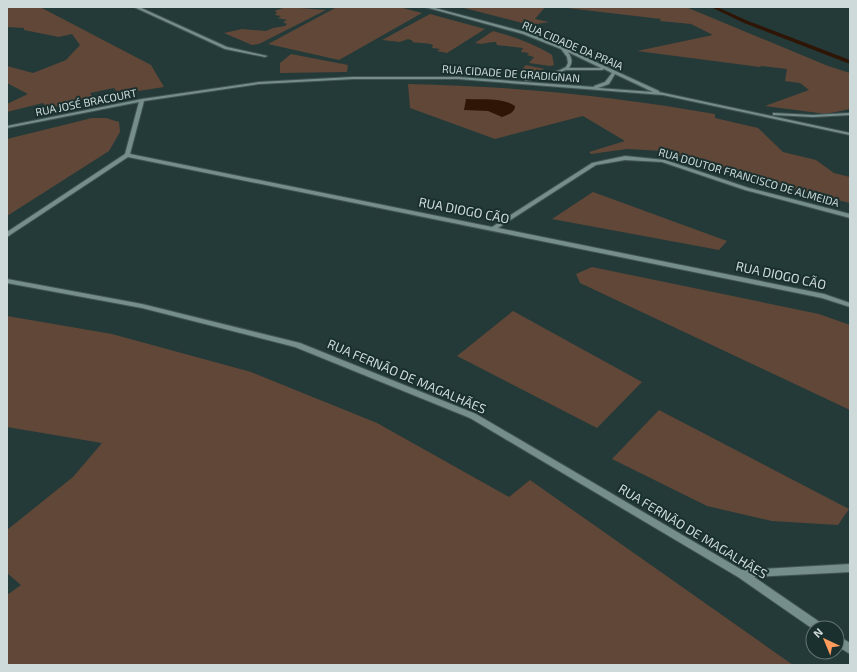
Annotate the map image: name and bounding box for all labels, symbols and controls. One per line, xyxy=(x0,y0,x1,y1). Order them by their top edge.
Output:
street label: RUA CIDADE DA PRAIA xyxy=(521,18,626,72)
street label: RUA CIDADE DE GRADIGNAN xyxy=(442,62,580,84)
street label: RUA JOSÉ BRACOURT xyxy=(34,86,138,118)
street label: RUA DOUTOR FRANCISCO DE ALMEIDA xyxy=(657,145,841,209)
street label: RUA DIOGO CÃO xyxy=(417,193,511,227)
street label: RUA DIOGO CÃO xyxy=(734,258,828,292)
street label: RUA FERNÃO DE MAGALHÃES xyxy=(325,335,489,417)
street label: RUA FERNÃO DE MAGALHÃES xyxy=(616,480,770,582)
north arrow xyxy=(805,620,845,660)
text: N xyxy=(810,625,825,640)

